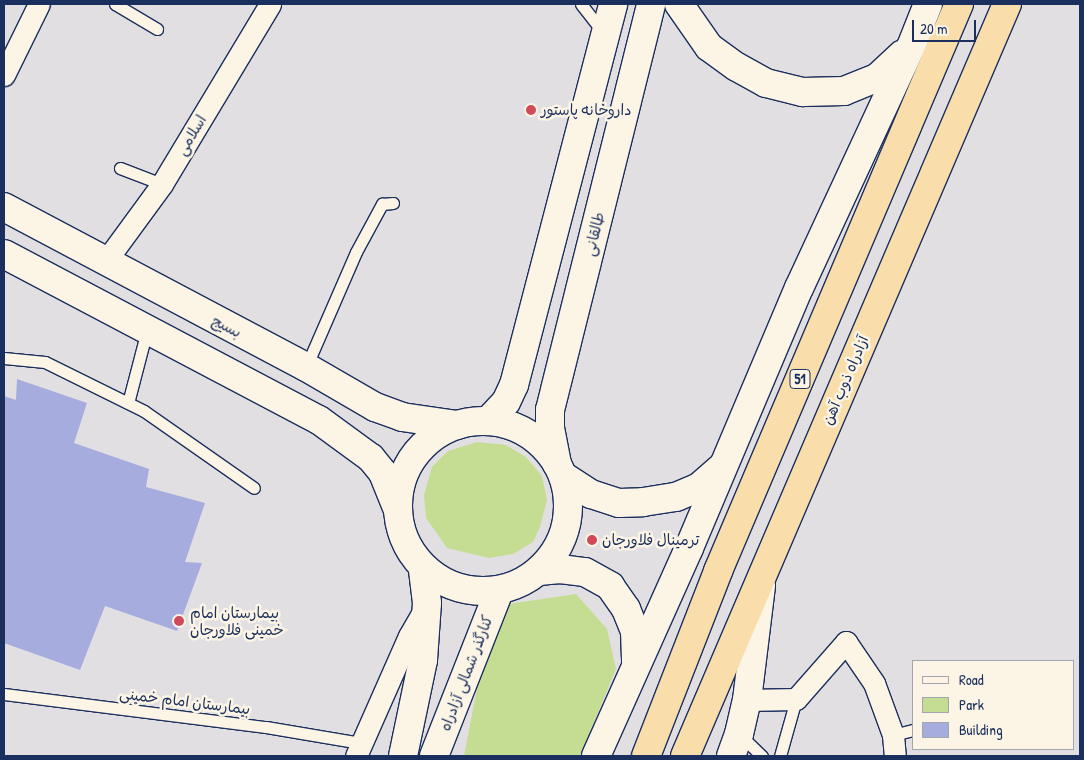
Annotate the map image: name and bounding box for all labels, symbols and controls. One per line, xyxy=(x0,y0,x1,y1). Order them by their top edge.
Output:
scale bar xyxy=(914,10,978,42)
text: 20 m xyxy=(920,18,947,39)
place label: داروخانه پاستور xyxy=(541,101,632,119)
marker: داروخانه پاستور xyxy=(525,104,537,116)
street label: اسلامی xyxy=(172,112,210,158)
street label: طالقانی xyxy=(580,210,608,258)
street label: بسیج xyxy=(209,311,245,341)
street label: آزادراه ذوب آهن xyxy=(818,333,872,427)
road number: 51 xyxy=(789,368,811,390)
place label: ترمینال فلاورجان xyxy=(602,531,699,549)
marker: ترمینال فلاورجان xyxy=(586,534,598,546)
place label: بیمارستان امام خمینی فلاورجان xyxy=(190,603,284,638)
street label: کنارگذر شمالی آزادراه xyxy=(436,613,496,733)
marker: بیمارستان امام خمینی فلاورجان xyxy=(172,614,186,628)
legend xyxy=(912,660,1074,750)
text: Road xyxy=(959,669,984,690)
street label: بیمارستان امام خمینی xyxy=(119,684,251,718)
text: Park xyxy=(959,694,984,715)
text: Building xyxy=(959,719,1003,740)

